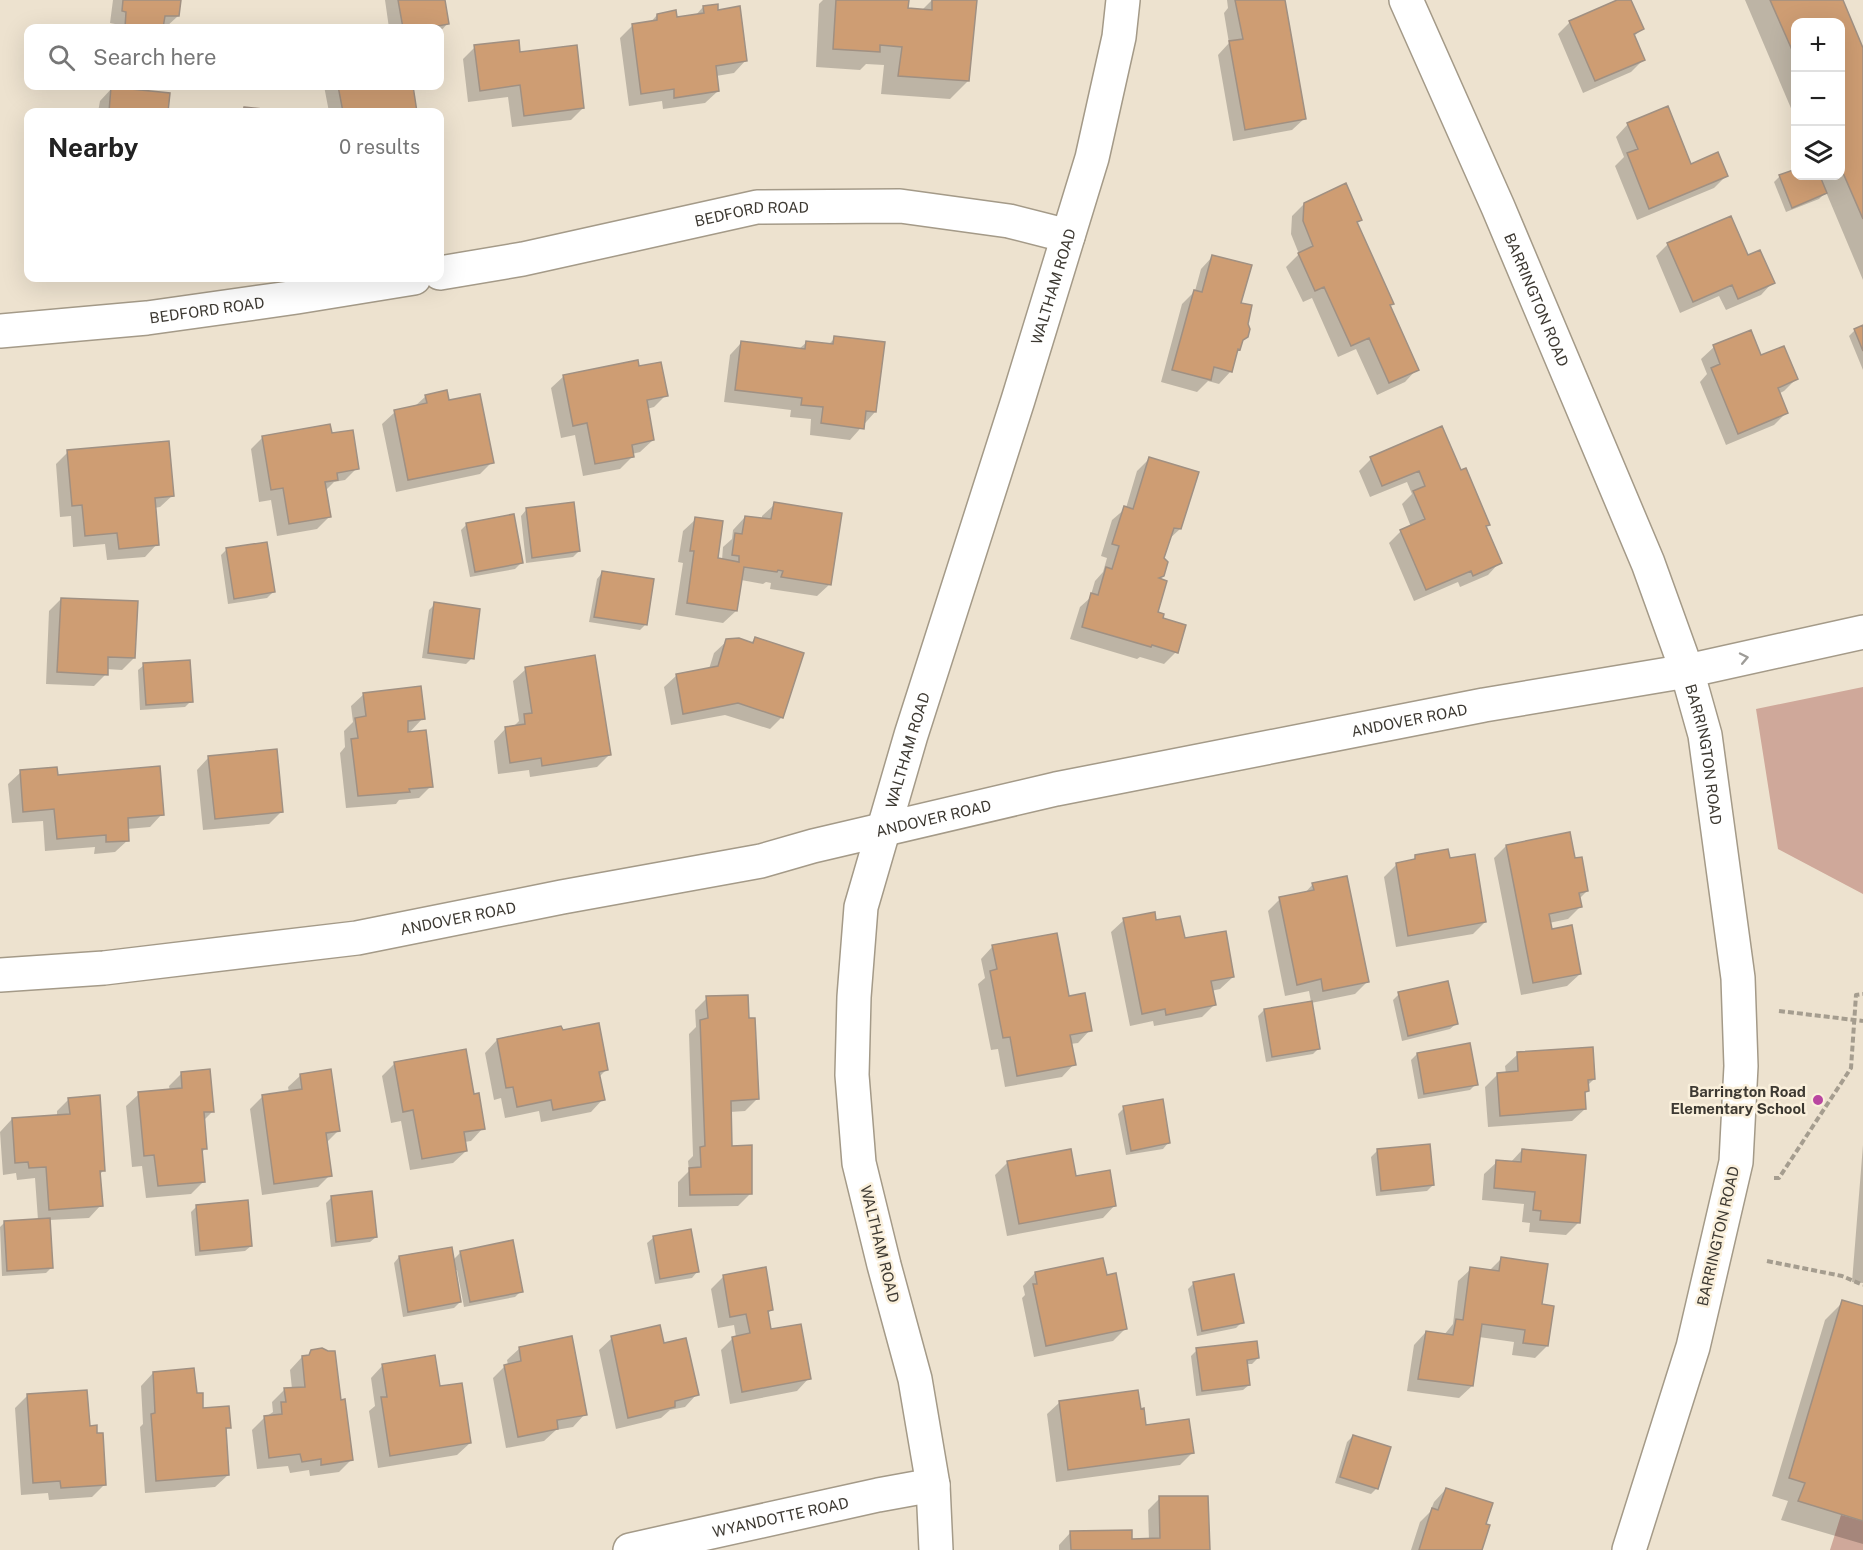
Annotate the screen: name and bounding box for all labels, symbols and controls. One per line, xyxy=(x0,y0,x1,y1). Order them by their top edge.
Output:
map controls xyxy=(1791,18,1845,180)
button: + xyxy=(1791,18,1845,72)
search box xyxy=(24,24,444,90)
icon: search xyxy=(45,41,78,74)
text: Search here xyxy=(93,44,217,70)
button: − xyxy=(1791,72,1845,126)
button: layers xyxy=(1791,126,1845,180)
text: Nearby xyxy=(48,132,138,163)
text: 0 results xyxy=(339,135,420,159)
street label: BEDFORD ROAD xyxy=(693,198,809,229)
street label: WALTHAM ROAD xyxy=(1027,226,1078,346)
street label: BARRINGTON ROAD xyxy=(1501,230,1573,369)
street label: BEDFORD ROAD xyxy=(148,293,265,326)
one-way arrow xyxy=(1738,653,1748,666)
street label: BARRINGTON ROAD xyxy=(1683,682,1726,826)
street label: WALTHAM ROAD xyxy=(882,690,933,810)
street label: ANDOVER ROAD xyxy=(1350,700,1469,739)
street label: ANDOVER ROAD xyxy=(874,796,993,840)
street label: ANDOVER ROAD xyxy=(398,898,518,938)
place label: Barrington Road Elementary School xyxy=(1670,1083,1806,1117)
marker: Barrington Road Elementary School xyxy=(1811,1093,1825,1107)
street label: BARRINGTON ROAD xyxy=(1694,1164,1742,1308)
street label: WALTHAM ROAD xyxy=(857,1184,903,1304)
street label: WYANDOTTE ROAD xyxy=(711,1493,850,1540)

